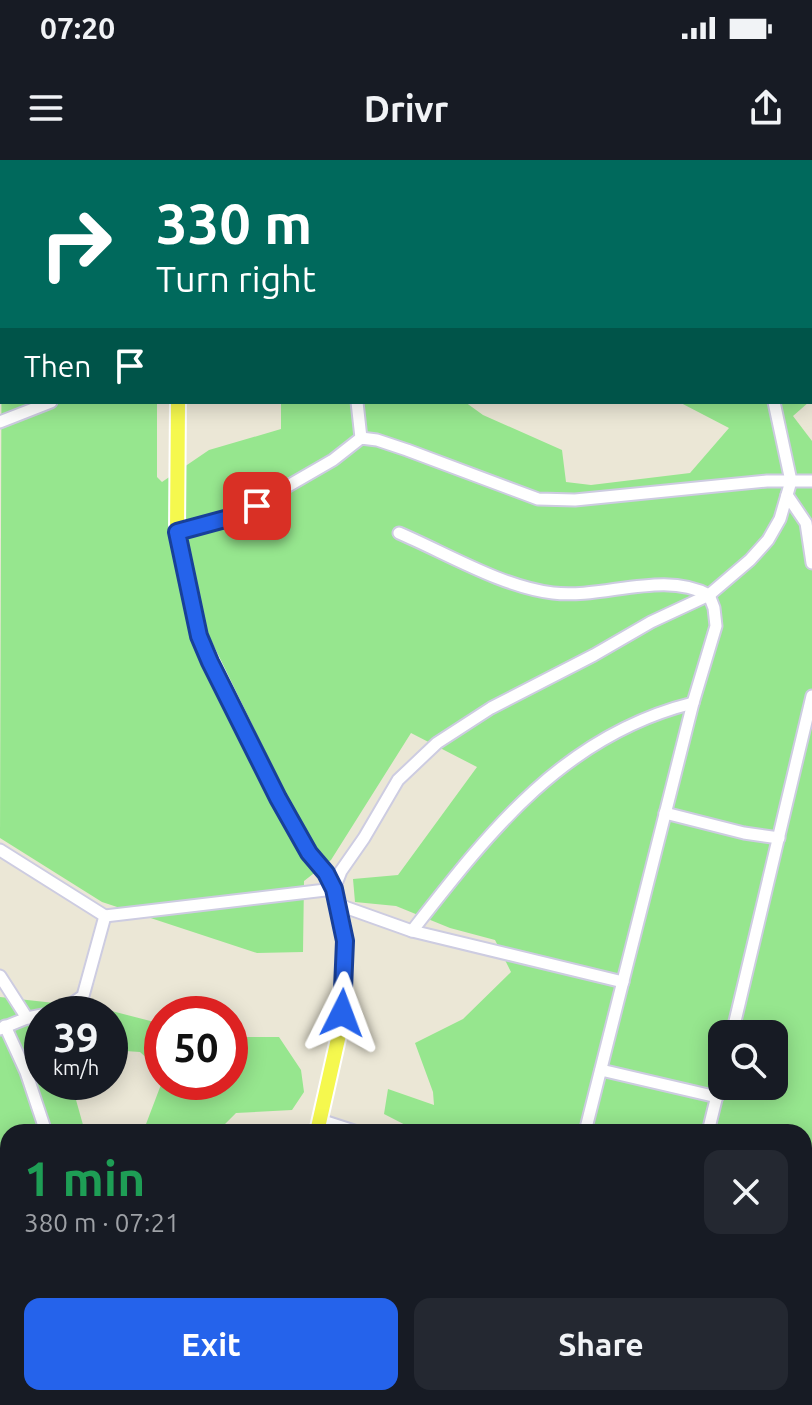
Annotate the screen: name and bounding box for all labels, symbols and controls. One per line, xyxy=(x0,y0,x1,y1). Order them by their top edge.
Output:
text: 07:20 xyxy=(40,11,115,45)
icon: menu xyxy=(24,86,68,130)
icon: share xyxy=(744,86,788,130)
text: Drivr xyxy=(364,88,448,129)
icon: right xyxy=(24,192,128,296)
text: 330 m xyxy=(156,192,312,255)
text: Turn right xyxy=(156,258,316,299)
icon: arrive xyxy=(108,344,152,388)
text: Then xyxy=(24,349,92,383)
pin xyxy=(223,472,291,540)
icon: arrive xyxy=(235,484,279,528)
position arrow xyxy=(300,971,384,1055)
speed limit sign: 50 xyxy=(144,996,248,1100)
text: 39 xyxy=(53,1015,99,1060)
map controls xyxy=(708,1020,788,1100)
button: search xyxy=(708,1020,788,1100)
text: km/h xyxy=(53,1056,99,1079)
button: close xyxy=(704,1150,788,1234)
text: 1 min xyxy=(24,1151,145,1205)
text: 380 m · 07:21 xyxy=(24,1208,180,1237)
button: Exit xyxy=(24,1298,398,1390)
button: Share xyxy=(414,1298,788,1390)

